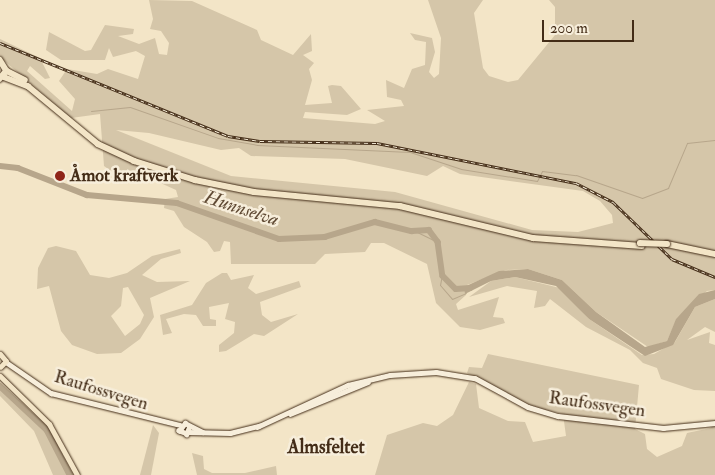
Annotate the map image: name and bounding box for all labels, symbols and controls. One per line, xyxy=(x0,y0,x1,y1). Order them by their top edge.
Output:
scale bar xyxy=(545,10,638,42)
text: 200 m xyxy=(550,19,588,38)
place label: Åmot kraftverk xyxy=(70,165,178,187)
marker: Åmot kraftverk xyxy=(54,170,66,182)
water label: Hunnselva xyxy=(201,186,281,232)
street label: Raufossvegen xyxy=(51,366,151,416)
street label: Raufossvegen xyxy=(547,388,647,422)
district label: Almsfeltet xyxy=(287,437,365,459)

